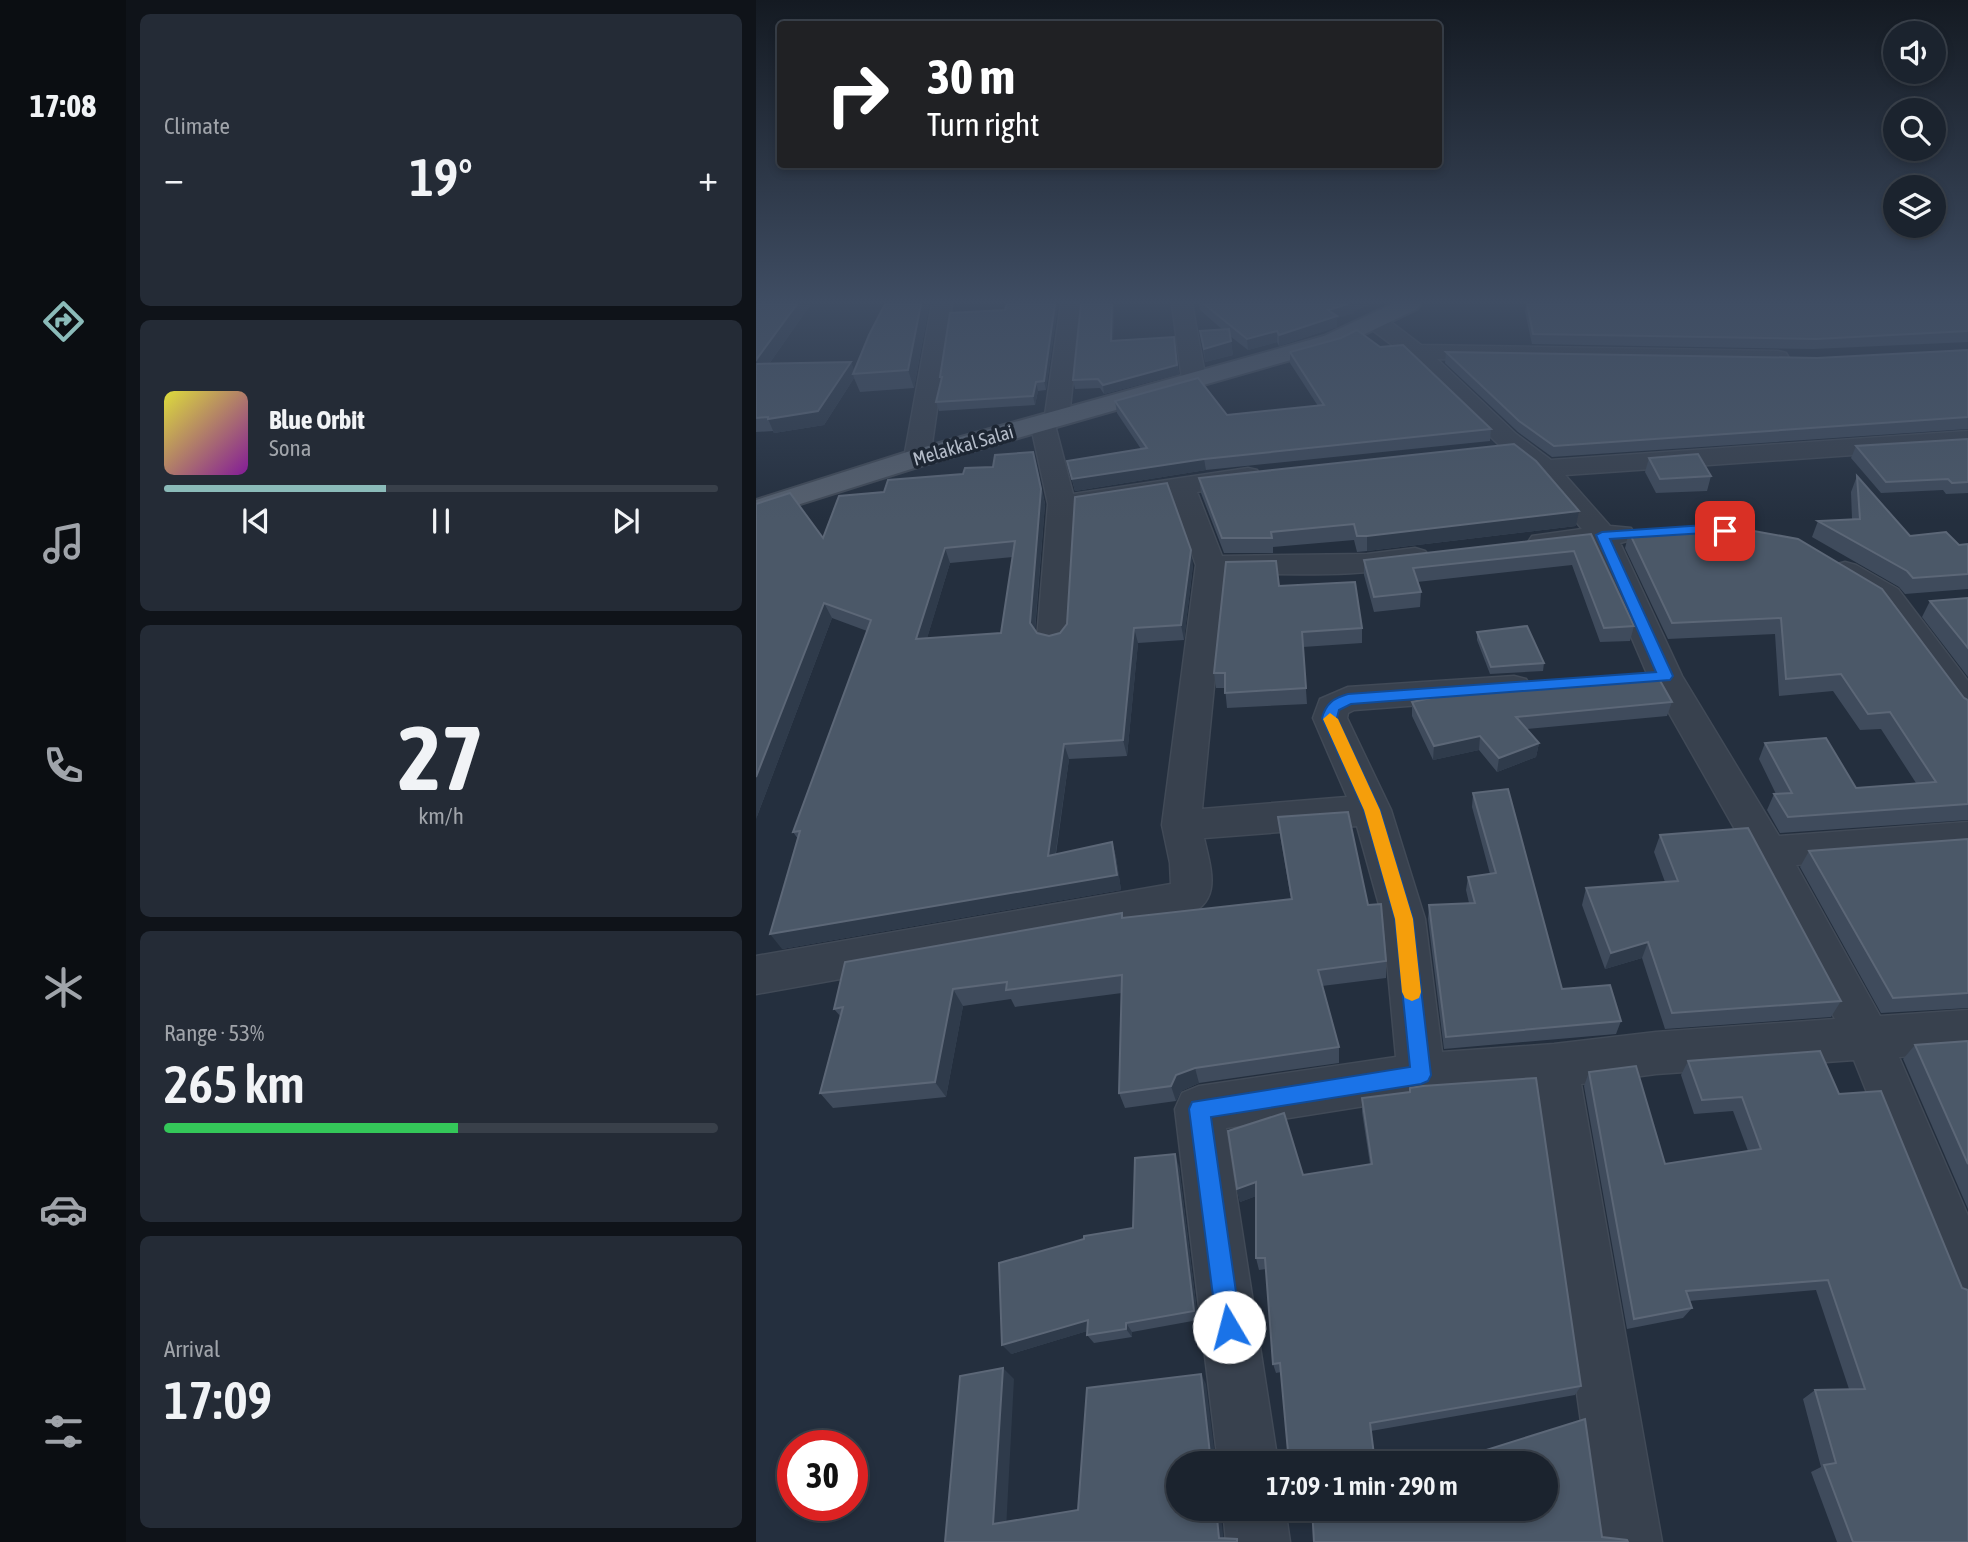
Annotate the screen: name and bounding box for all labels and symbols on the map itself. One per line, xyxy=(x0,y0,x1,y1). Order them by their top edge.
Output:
street label: Melakkal Salai xyxy=(910,420,1016,470)
pin xyxy=(1695,501,1755,561)
position arrow xyxy=(1192,1290,1266,1364)
speed limit sign: 30 xyxy=(777,1430,868,1521)

